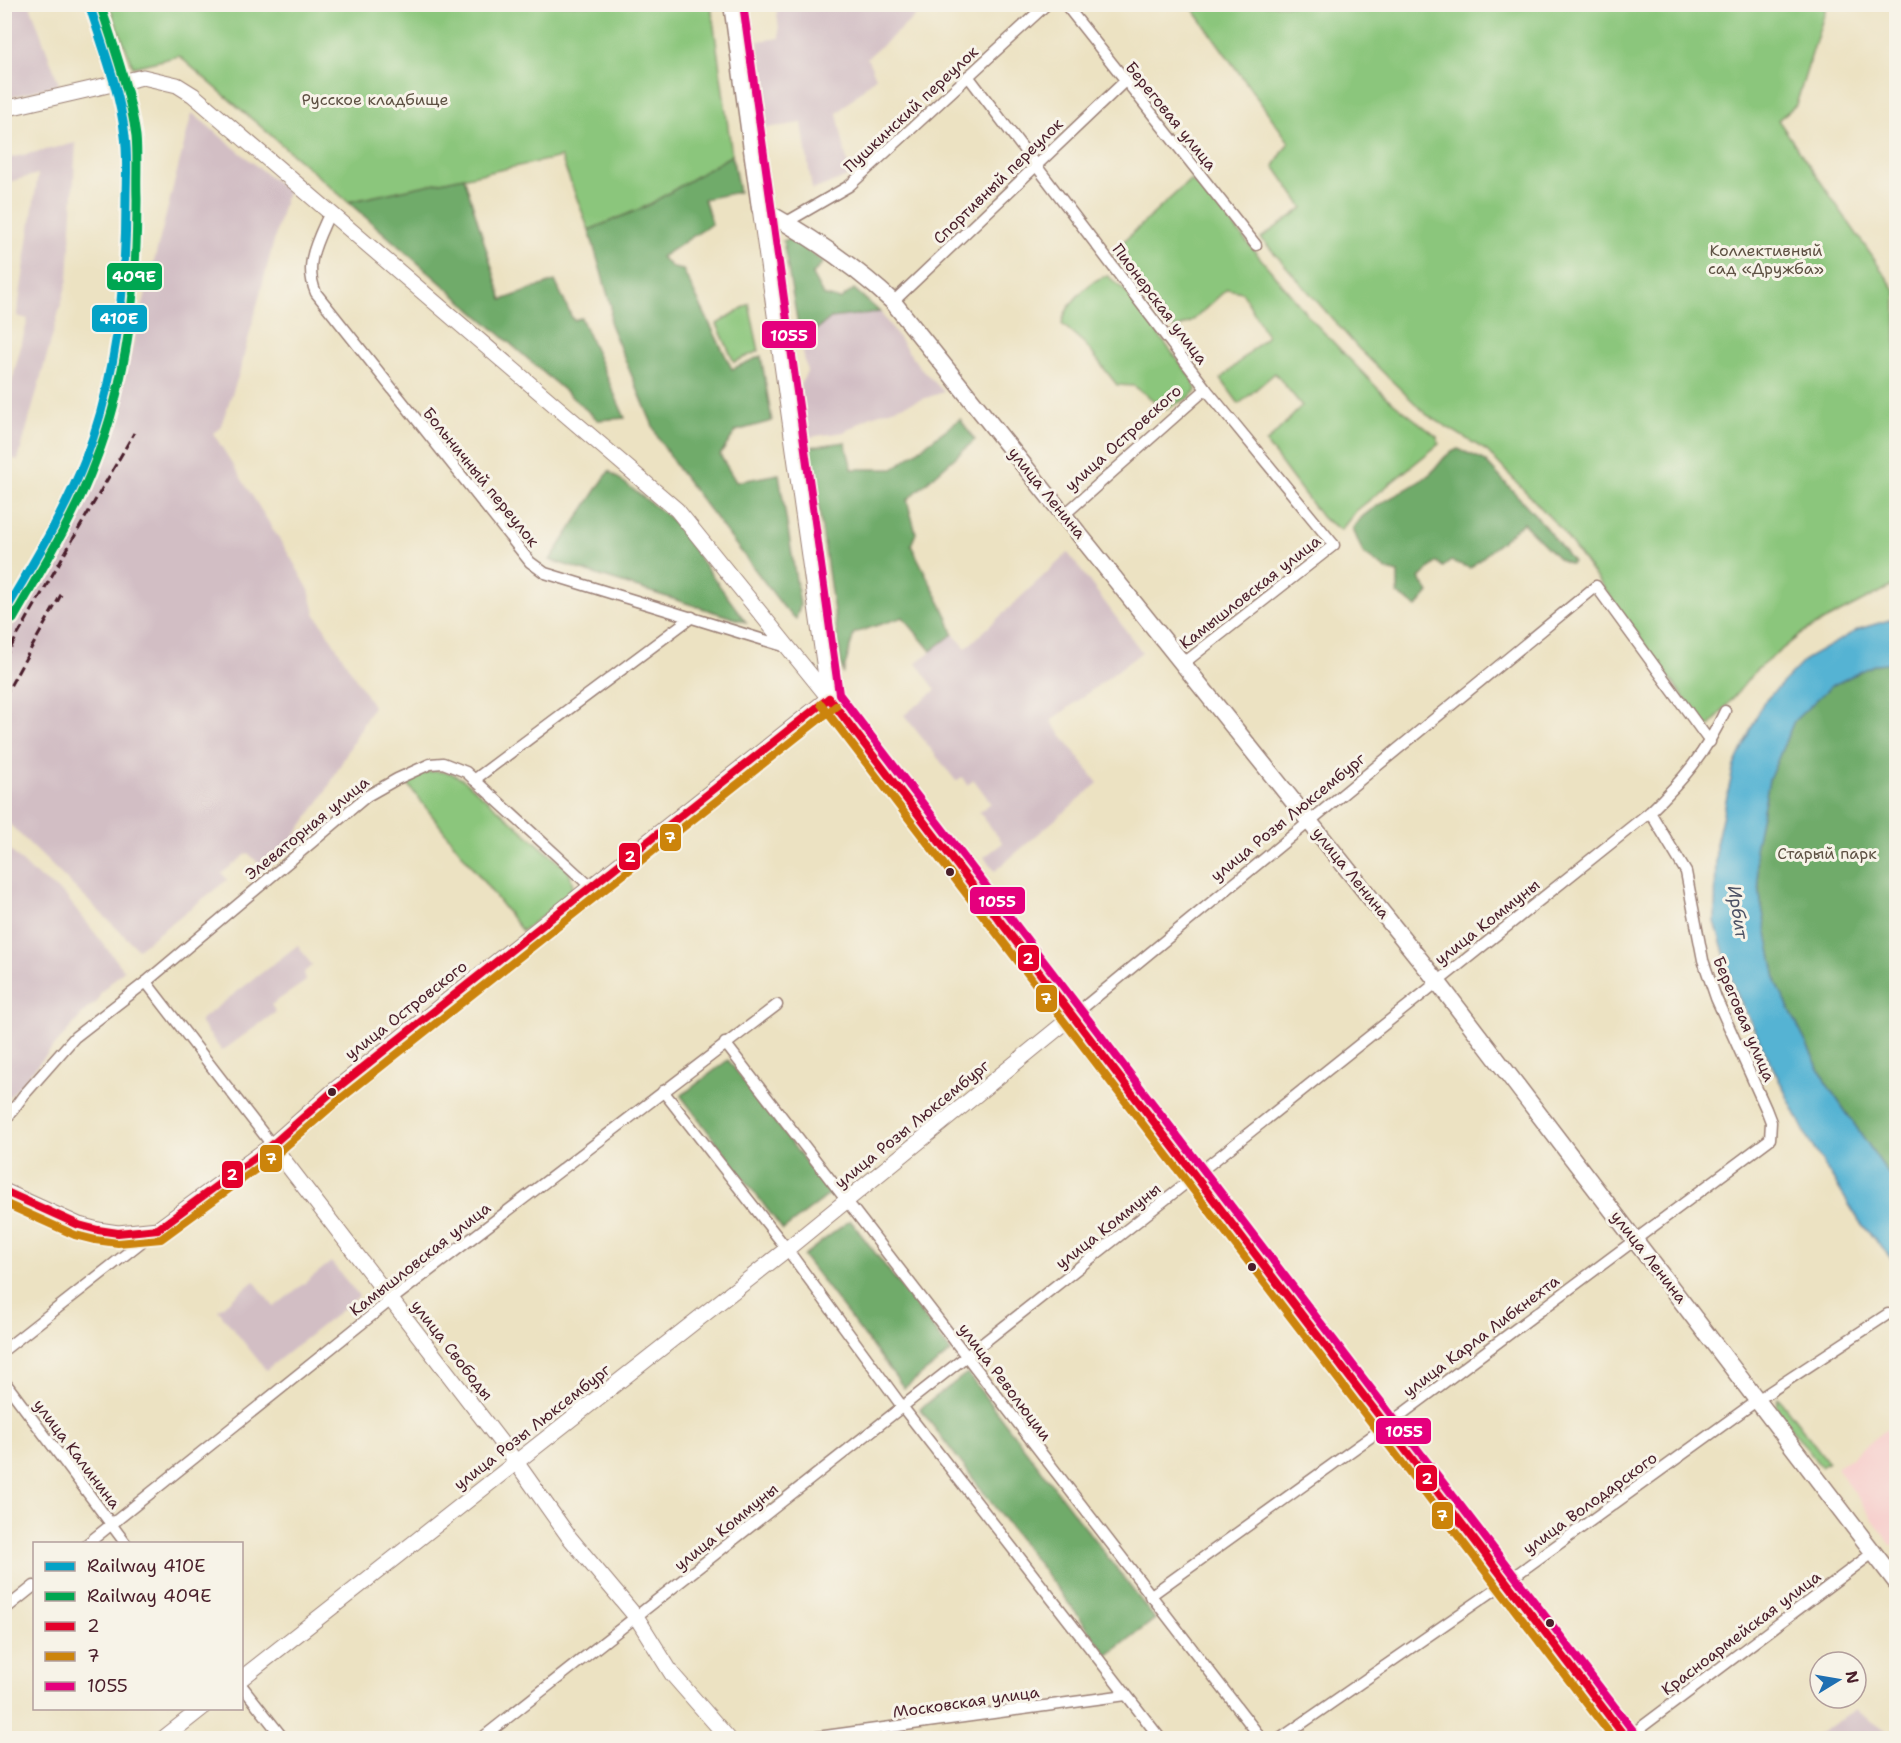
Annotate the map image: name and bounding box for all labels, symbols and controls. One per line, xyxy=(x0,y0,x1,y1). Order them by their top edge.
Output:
street label: Пушкинский переулок xyxy=(839,41,983,177)
street label: Береговая улица xyxy=(1121,57,1221,175)
park label: Русское кладбище xyxy=(302,89,449,110)
street label: Спортивный переулок xyxy=(929,113,1068,249)
street label: Пионерская улица xyxy=(1108,239,1212,369)
park label: Коллективный сад «Дружба» xyxy=(1708,240,1824,279)
line badge: 409E xyxy=(106,262,163,291)
text: 409E xyxy=(112,266,156,287)
line badge: 410E xyxy=(91,304,148,333)
text: 410E xyxy=(100,308,138,329)
line badge: 1055 xyxy=(761,320,817,349)
text: 1055 xyxy=(770,325,808,346)
street label: улица Островского xyxy=(1060,380,1186,496)
street label: Больничный переулок xyxy=(418,403,544,552)
street label: улица Ленина xyxy=(1003,443,1091,543)
street label: Камышловская улица xyxy=(1175,530,1325,654)
street label: улица Розы Люксембург xyxy=(1206,747,1370,886)
street label: Элеваторная улица xyxy=(241,771,373,884)
line badge: 7 xyxy=(659,823,682,852)
street label: улица Ленина xyxy=(1307,823,1395,923)
text: 7 xyxy=(664,827,676,848)
line badge: 2 xyxy=(618,842,641,871)
park label: Старый парк xyxy=(1777,843,1877,864)
text: 2 xyxy=(624,846,636,867)
unlabelled marker xyxy=(944,866,956,878)
street label: улица Коммуны xyxy=(1430,874,1544,970)
water label: Ирбит xyxy=(1722,883,1754,941)
line badge: 1055 xyxy=(969,886,1026,915)
text: 1055 xyxy=(978,891,1016,912)
line badge: 2 xyxy=(1017,944,1040,972)
text: 2 xyxy=(1022,948,1034,969)
street label: Береговая улица xyxy=(1708,953,1780,1085)
street label: улица Островского xyxy=(340,956,472,1064)
line badge: 7 xyxy=(1035,984,1058,1013)
text: 7 xyxy=(1040,988,1052,1009)
street label: улица Розы Люксембург xyxy=(830,1054,994,1193)
unlabelled marker xyxy=(326,1086,338,1098)
line badge: 7 xyxy=(259,1144,283,1173)
text: 7 xyxy=(265,1148,277,1169)
line badge: 2 xyxy=(221,1160,244,1189)
text: 2 xyxy=(226,1164,238,1185)
street label: улица Коммуны xyxy=(1051,1178,1165,1274)
street label: Камышловская улица xyxy=(345,1197,495,1321)
street label: улица Ленина xyxy=(1606,1206,1692,1308)
unlabelled marker xyxy=(1246,1261,1258,1273)
street label: улица Карла Либкнехта xyxy=(1399,1270,1563,1402)
street label: улица Свободы xyxy=(406,1296,498,1404)
street label: улица Революции xyxy=(954,1319,1056,1445)
street label: улица Розы Люксембург xyxy=(449,1359,615,1495)
street label: улица Калинина xyxy=(29,1395,125,1513)
line badge: 1055 xyxy=(1375,1417,1432,1445)
text: 1055 xyxy=(1385,1421,1423,1442)
street label: улица Володарского xyxy=(1519,1447,1661,1559)
line badge: 2 xyxy=(1415,1464,1438,1492)
text: 2 xyxy=(1421,1468,1433,1489)
street label: улица Коммуны xyxy=(670,1479,782,1575)
line badge: 7 xyxy=(1431,1501,1454,1530)
text: 7 xyxy=(1436,1505,1448,1526)
legend xyxy=(33,1542,243,1710)
text: Railway 410E xyxy=(87,1554,206,1578)
street label: Красноармейская улица xyxy=(1657,1566,1825,1700)
text: Railway 409E xyxy=(87,1584,211,1608)
text: 2 xyxy=(87,1614,100,1638)
unlabelled marker xyxy=(1544,1617,1556,1629)
text: 7 xyxy=(87,1644,100,1668)
north arrow xyxy=(1808,1650,1868,1710)
text: N xyxy=(1841,1669,1864,1685)
text: 1055 xyxy=(87,1674,128,1698)
street label: Московская улица xyxy=(891,1681,1041,1723)

